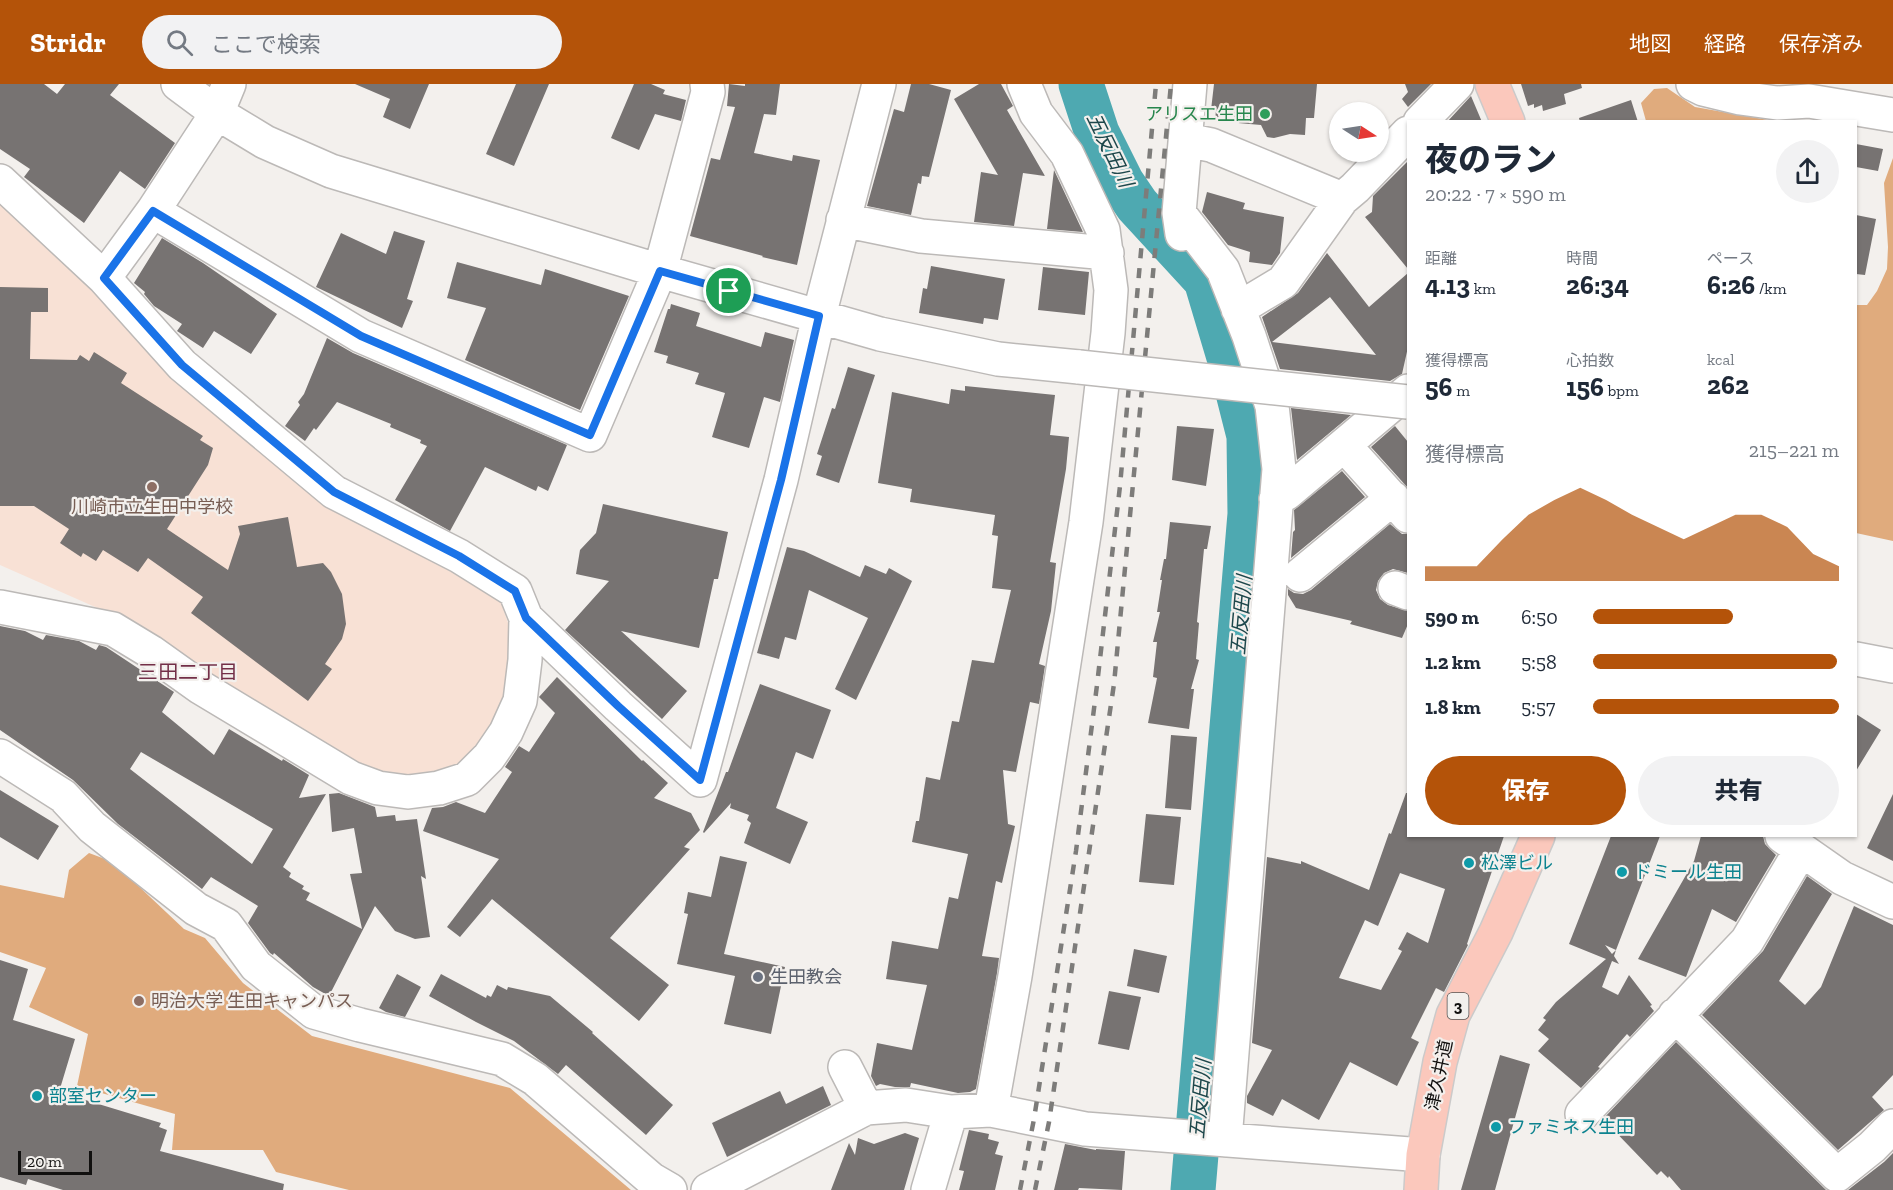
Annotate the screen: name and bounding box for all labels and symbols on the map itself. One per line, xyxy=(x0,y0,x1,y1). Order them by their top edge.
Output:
north arrow xyxy=(1329,102,1389,162)
place label: アリスエ生田 xyxy=(1145,103,1253,125)
marker: アリスエ生田 xyxy=(1258,107,1272,121)
water label: 五反田川 xyxy=(1082,109,1139,193)
pin xyxy=(703,265,754,316)
marker: 川崎市立生田中学校 xyxy=(145,480,159,494)
place label: 川崎市立生田中学校 xyxy=(71,496,233,518)
water label: 五反田川 xyxy=(1226,572,1257,656)
district label: 三田二丁目 xyxy=(138,660,238,684)
place label: 松澤ビル xyxy=(1481,852,1553,874)
marker: 松澤ビル xyxy=(1462,856,1476,870)
place label: ドミール生田 xyxy=(1634,861,1742,883)
marker: ドミール生田 xyxy=(1615,865,1629,879)
place label: 生田教会 xyxy=(770,966,842,988)
marker: 生田教会 xyxy=(751,970,765,984)
place label: 明治大学 生田キャンパス xyxy=(151,990,353,1012)
road number: 3 xyxy=(1448,993,1468,1019)
marker: 明治大学 生田キャンパス xyxy=(132,994,146,1008)
street label: 津久井道 xyxy=(1421,1037,1457,1113)
water label: 五反田川 xyxy=(1185,1056,1216,1140)
place label: 部室センター xyxy=(49,1085,157,1107)
marker: 部室センター xyxy=(30,1089,44,1103)
place label: ファミネス生田 xyxy=(1508,1116,1634,1138)
marker: ファミネス生田 xyxy=(1489,1120,1503,1134)
scale bar xyxy=(18,1148,92,1176)

